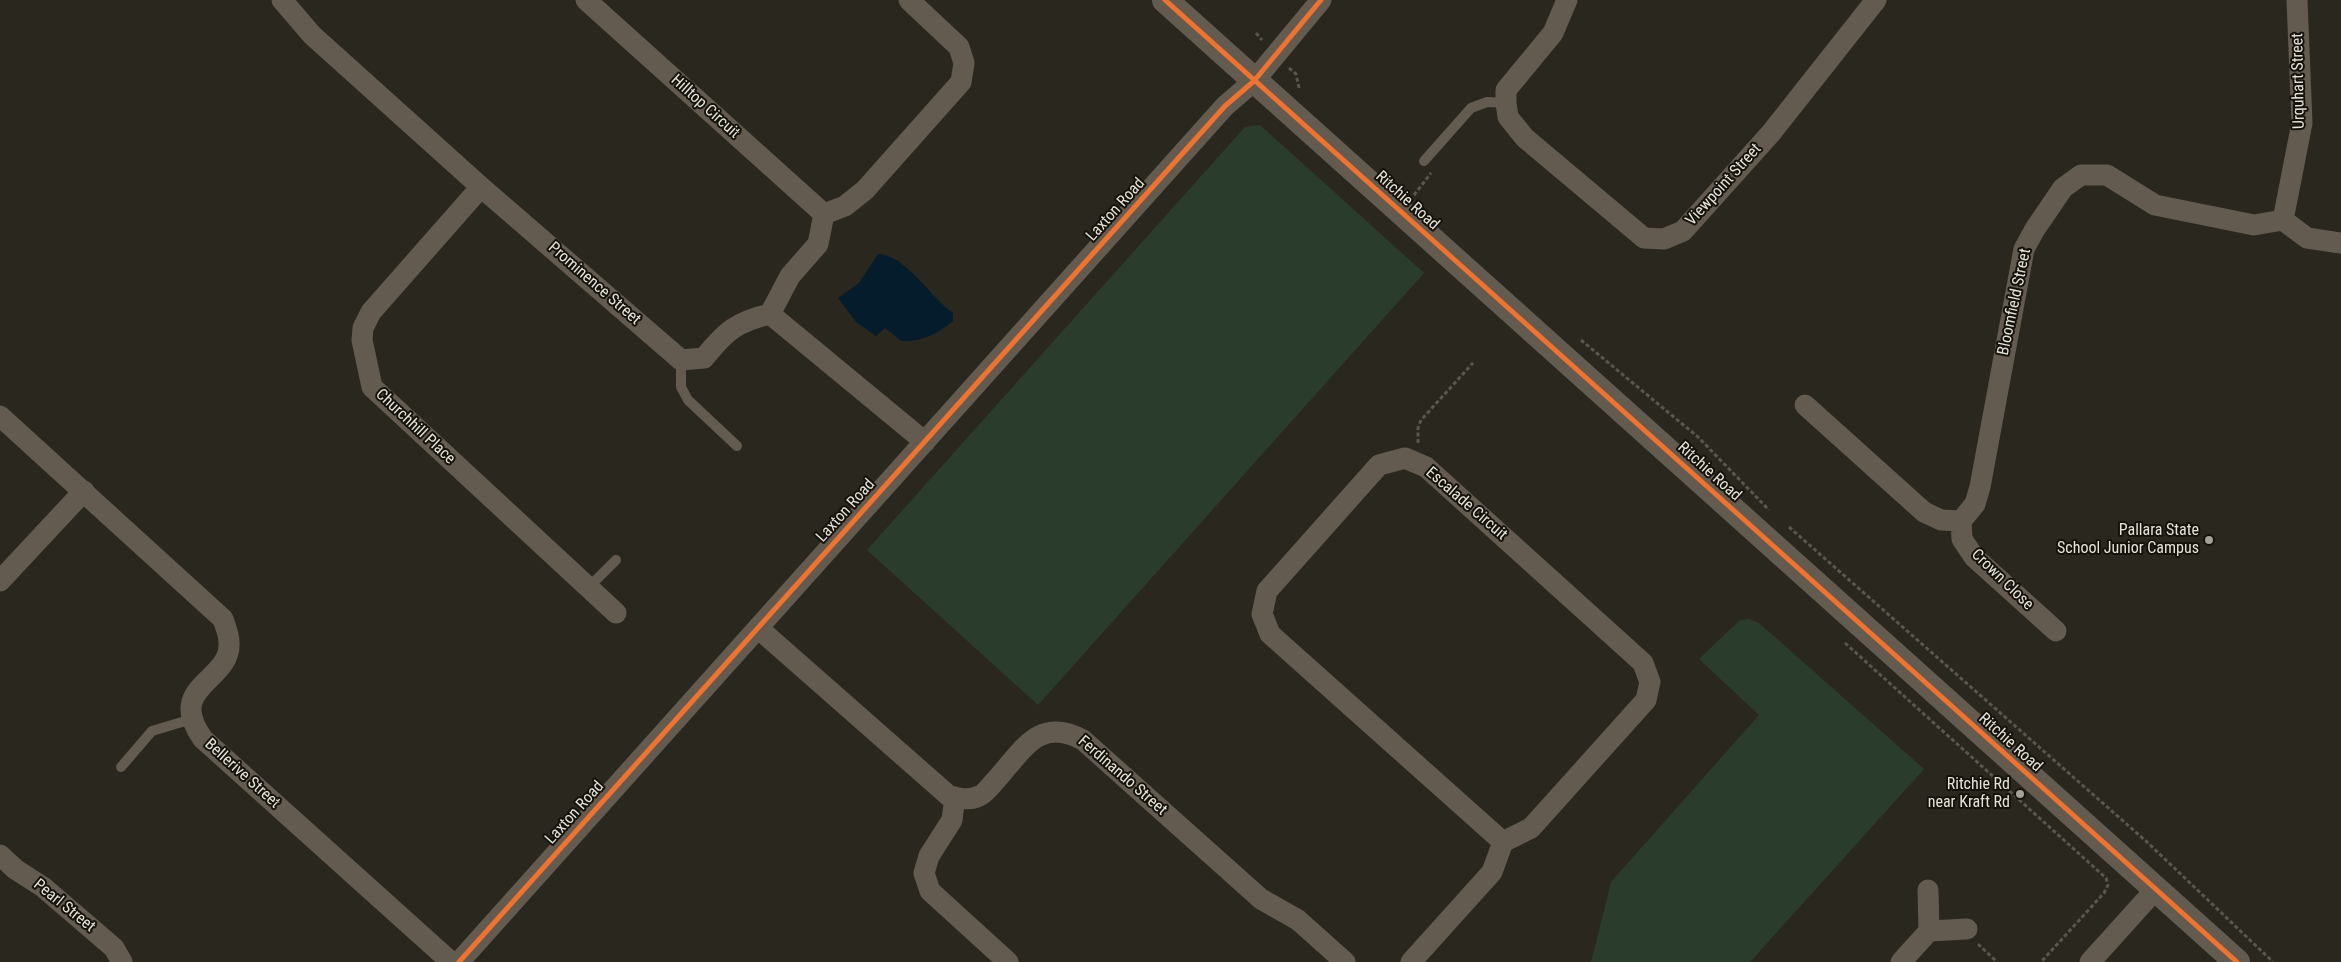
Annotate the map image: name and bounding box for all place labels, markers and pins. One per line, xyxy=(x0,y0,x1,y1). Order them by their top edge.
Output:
place label: Pallara State School Junior Campus xyxy=(2057,521,2199,559)
marker: Pallara State School Junior Campus xyxy=(2203,534,2215,546)
place label: Ritchie Rd near Kraft Rd xyxy=(1928,775,2010,813)
marker: Ritchie Rd near Kraft Rd xyxy=(2014,788,2026,800)

